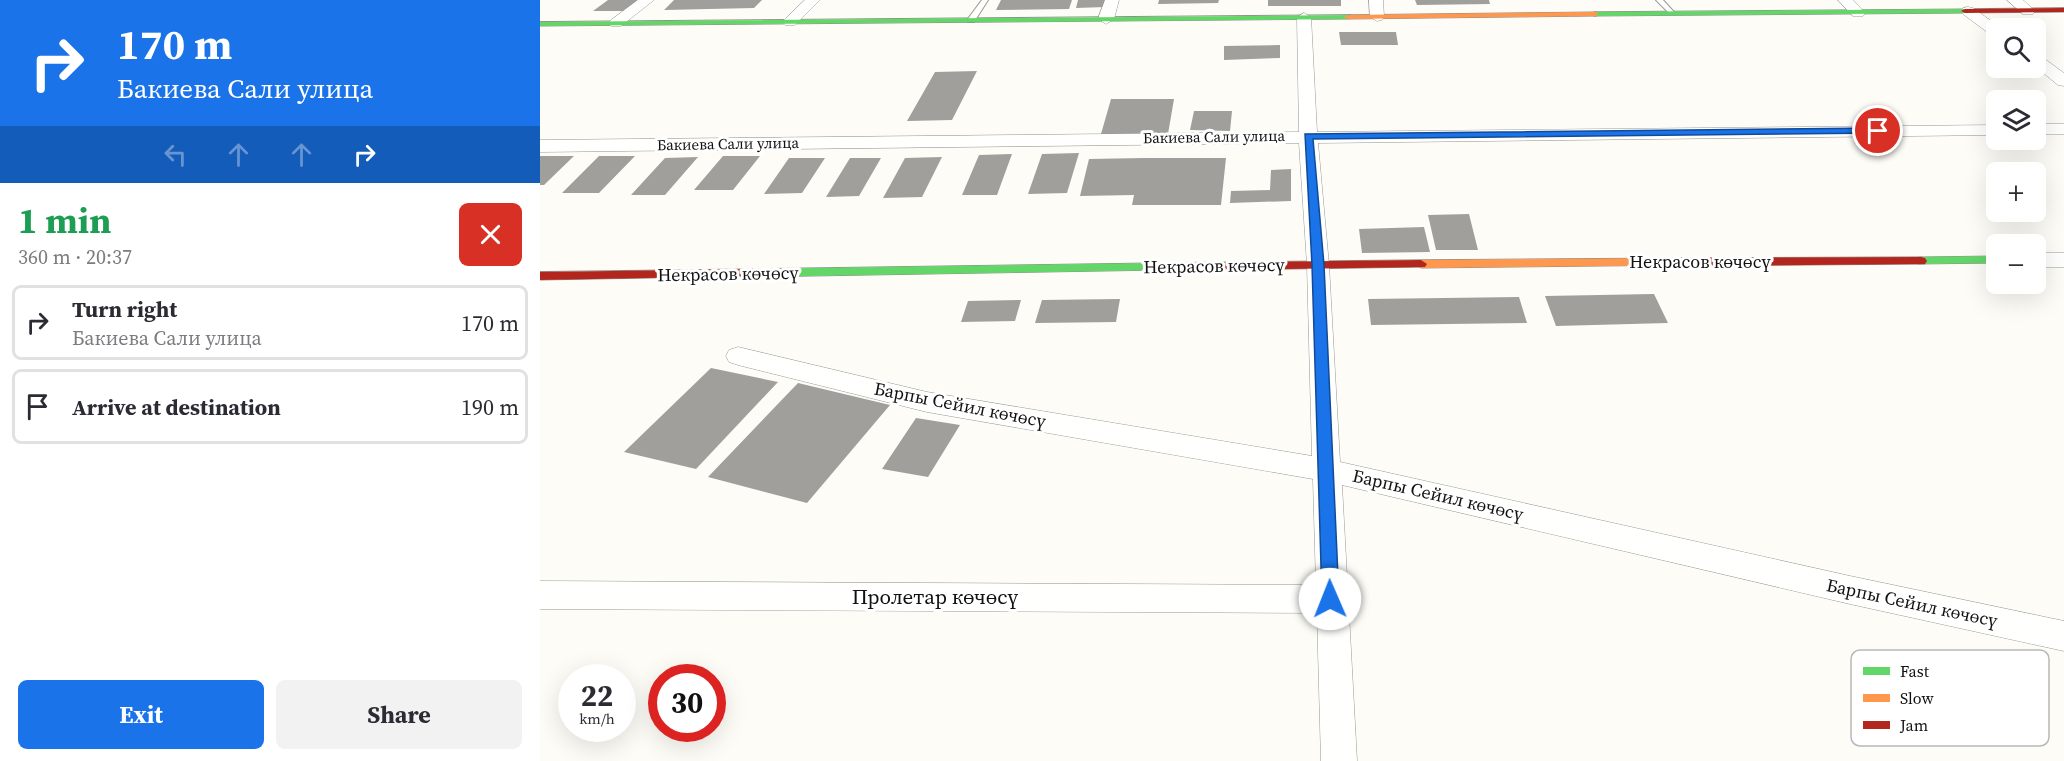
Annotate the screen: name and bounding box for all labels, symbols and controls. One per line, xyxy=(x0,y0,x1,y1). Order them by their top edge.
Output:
text: 170 m xyxy=(117,15,232,73)
map controls xyxy=(1986,18,2046,294)
button: search xyxy=(1986,18,2046,78)
icon: right xyxy=(18,24,96,102)
text: Бакиева Сали улица xyxy=(117,70,373,107)
button: layers xyxy=(1986,90,2046,150)
pin xyxy=(1852,105,1903,156)
icon: arrive xyxy=(1861,114,1894,147)
street label: Бакиева Сали улица xyxy=(1143,125,1286,148)
street label: Бакиева Сали улица xyxy=(657,132,800,155)
icon: left xyxy=(159,138,192,171)
icon: ahead xyxy=(222,138,255,171)
icon: ahead xyxy=(285,138,318,171)
icon: right xyxy=(348,138,381,171)
button: + xyxy=(1986,162,2046,222)
text: 1 min xyxy=(18,196,111,245)
button: close xyxy=(459,203,522,266)
button: − xyxy=(1986,234,2046,294)
text: 360 m · 20:37 xyxy=(18,243,132,271)
street label: Некрасов көчөсү xyxy=(1629,249,1771,274)
street label: Некрасов көчөсү xyxy=(1143,252,1286,279)
street label: Некрасов көчөсү xyxy=(657,260,800,287)
text: Turn right xyxy=(72,294,177,324)
icon: right xyxy=(21,306,54,339)
text: 170 m xyxy=(461,308,519,338)
text: Бакиева Сали улица xyxy=(72,324,262,352)
street label: Барпы Сейил көчөсү xyxy=(872,376,1049,434)
icon: arrive xyxy=(21,390,54,423)
text: Arrive at destination xyxy=(72,392,281,422)
text: 190 m xyxy=(461,392,519,422)
street label: Барпы Сейил көчөсү xyxy=(1350,463,1527,526)
position arrow xyxy=(1298,567,1362,631)
street label: Барпы Сейил көчөсү xyxy=(1824,572,2001,633)
street label: Пролетар көчөсү xyxy=(852,582,1018,611)
legend xyxy=(1851,650,2049,746)
text: Fast xyxy=(1900,660,1930,682)
speed limit sign: 30 xyxy=(648,664,726,742)
text: 22 xyxy=(581,675,613,716)
button: Exit xyxy=(18,680,264,749)
button: Share xyxy=(276,680,522,749)
text: Slow xyxy=(1900,687,1935,709)
text: km/h xyxy=(579,708,615,729)
text: Jam xyxy=(1899,714,1928,736)

